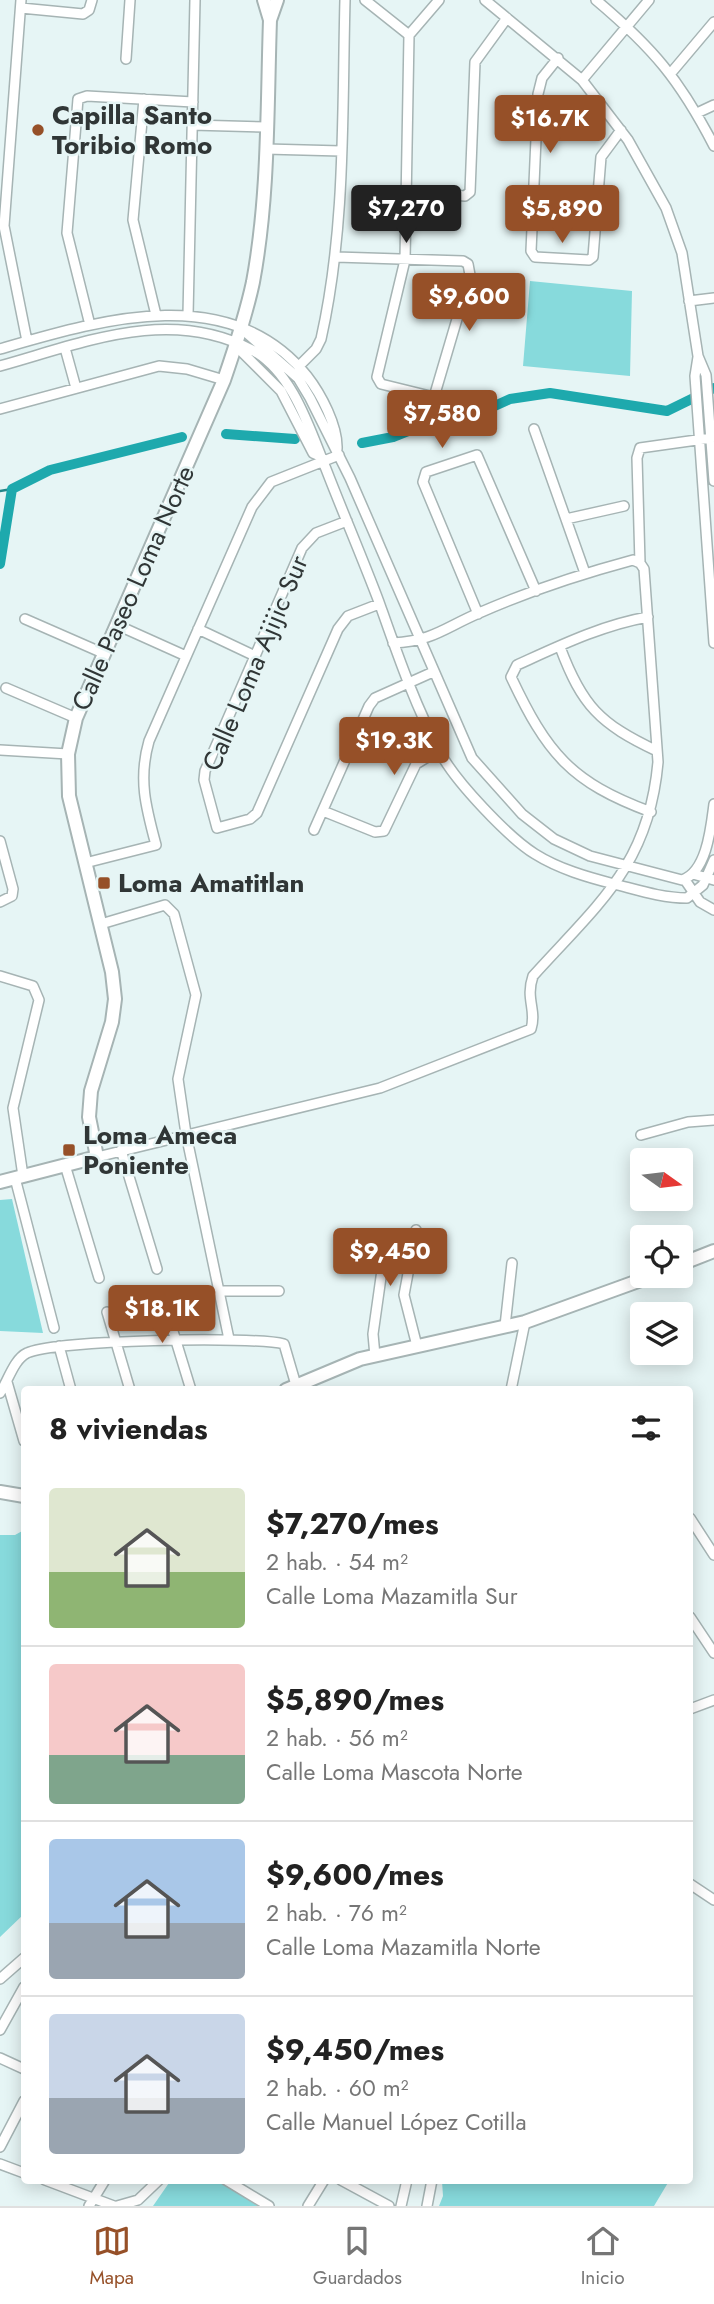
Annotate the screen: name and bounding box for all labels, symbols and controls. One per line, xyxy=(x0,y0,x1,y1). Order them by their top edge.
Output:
place label: Capilla Santo Toribio Romo xyxy=(52,96,212,164)
pin: $16.7K xyxy=(493,96,607,155)
text: $16.7K xyxy=(511,101,589,135)
marker: Capilla Santo Toribio Romo xyxy=(30,122,46,138)
pin: $7,270 xyxy=(349,186,463,245)
pin: $5,890 xyxy=(505,186,619,245)
text: $7,270 xyxy=(367,191,445,225)
text: $5,890 xyxy=(521,191,603,225)
pin: $9,600 xyxy=(412,274,526,333)
text: $9,600 xyxy=(428,279,510,313)
pin: $7,580 xyxy=(385,391,499,450)
text: $7,580 xyxy=(403,396,481,430)
street label: Calle Paseo Loma Norte xyxy=(62,459,204,717)
street label: Calle Loma Ajijic Sur xyxy=(192,549,318,777)
pin: $19.3K xyxy=(337,718,451,777)
text: $19.3K xyxy=(355,723,433,757)
place label: Loma Amatitlan xyxy=(118,864,304,902)
marker: Loma Amatitlan xyxy=(96,875,112,891)
place label: Loma Ameca Poniente xyxy=(83,1116,237,1184)
marker: Loma Ameca Poniente xyxy=(61,1142,77,1158)
north arrow xyxy=(630,1148,693,1211)
map controls xyxy=(630,1148,693,1365)
button: locate xyxy=(630,1225,693,1288)
pin: $9,450 xyxy=(333,1228,447,1288)
text: $9,450 xyxy=(349,1234,431,1268)
pin: $18.1K xyxy=(105,1286,219,1345)
text: $18.1K xyxy=(124,1291,200,1325)
button: layers xyxy=(630,1302,693,1365)
text: 8 viviendas xyxy=(49,1407,208,1450)
icon: filters xyxy=(627,1409,665,1447)
text: $7,270/mes xyxy=(266,1502,439,1545)
icon: home xyxy=(105,1516,189,1600)
text: 2 hab. · 54 m² xyxy=(266,1545,408,1579)
text: Calle Loma Mazamitla Sur xyxy=(266,1579,518,1613)
text: $5,890/mes xyxy=(266,1678,444,1721)
icon: home xyxy=(105,1692,189,1776)
text: 2 hab. · 56 m² xyxy=(266,1721,408,1755)
text: Calle Loma Mascota Norte xyxy=(266,1755,523,1789)
text: $9,600/mes xyxy=(266,1853,444,1896)
icon: home xyxy=(105,1867,189,1951)
text: 2 hab. · 76 m² xyxy=(266,1896,407,1930)
text: Calle Loma Mazamitla Norte xyxy=(266,1930,541,1964)
text: $9,450/mes xyxy=(266,2028,444,2071)
icon: home xyxy=(105,2042,189,2126)
text: 2 hab. · 60 m² xyxy=(266,2071,409,2105)
text: Calle Manuel López Cotilla xyxy=(266,2105,526,2139)
tab: Mapa xyxy=(89,2222,134,2291)
tab: Guardados xyxy=(313,2222,402,2291)
tab: Inicio xyxy=(581,2222,625,2291)

